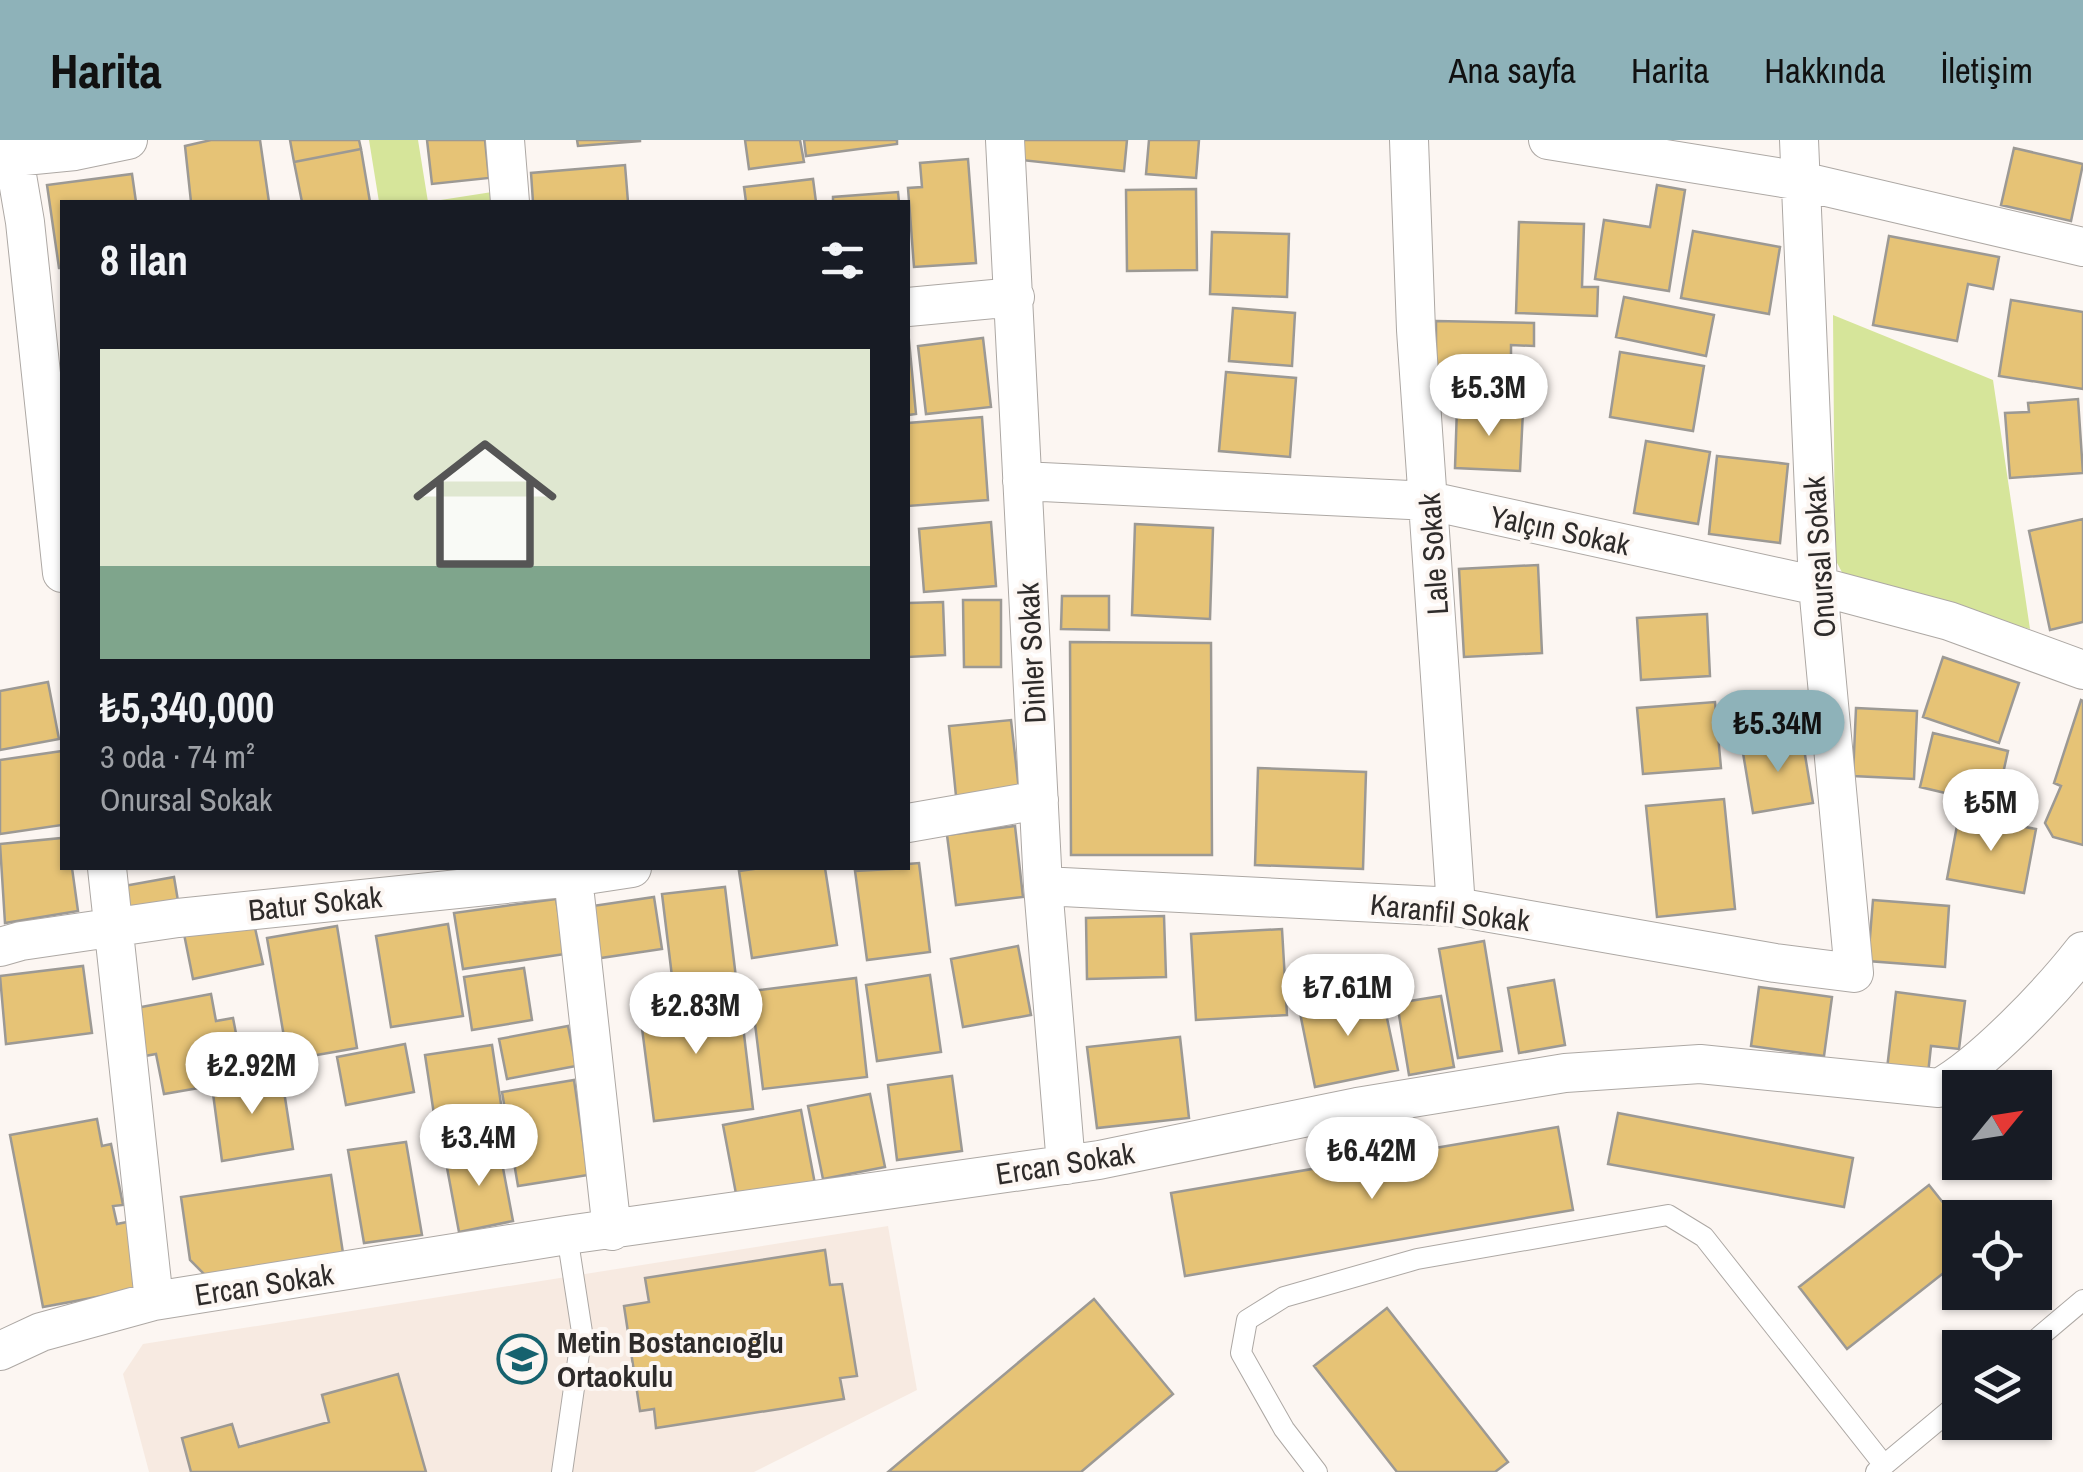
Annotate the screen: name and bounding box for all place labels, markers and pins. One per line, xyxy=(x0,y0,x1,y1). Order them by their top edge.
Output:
pin: ₺5.3M xyxy=(1419,354,1559,439)
pin: ₺5.34M xyxy=(1697,690,1859,775)
pin: ₺5M xyxy=(1943,769,2039,854)
pin: ₺7.61M xyxy=(1267,954,1429,1039)
pin: ₺2.83M xyxy=(615,972,777,1057)
pin: ₺2.92M xyxy=(171,1032,333,1117)
pin: ₺3.4M xyxy=(409,1104,549,1189)
pin: ₺6.42M xyxy=(1291,1117,1453,1202)
place label: Metin Bostancıoğlu Ortaokulu xyxy=(557,1322,784,1396)
school or university icon: Metin Bostancıoğlu Ortaokulu xyxy=(496,1333,548,1385)

